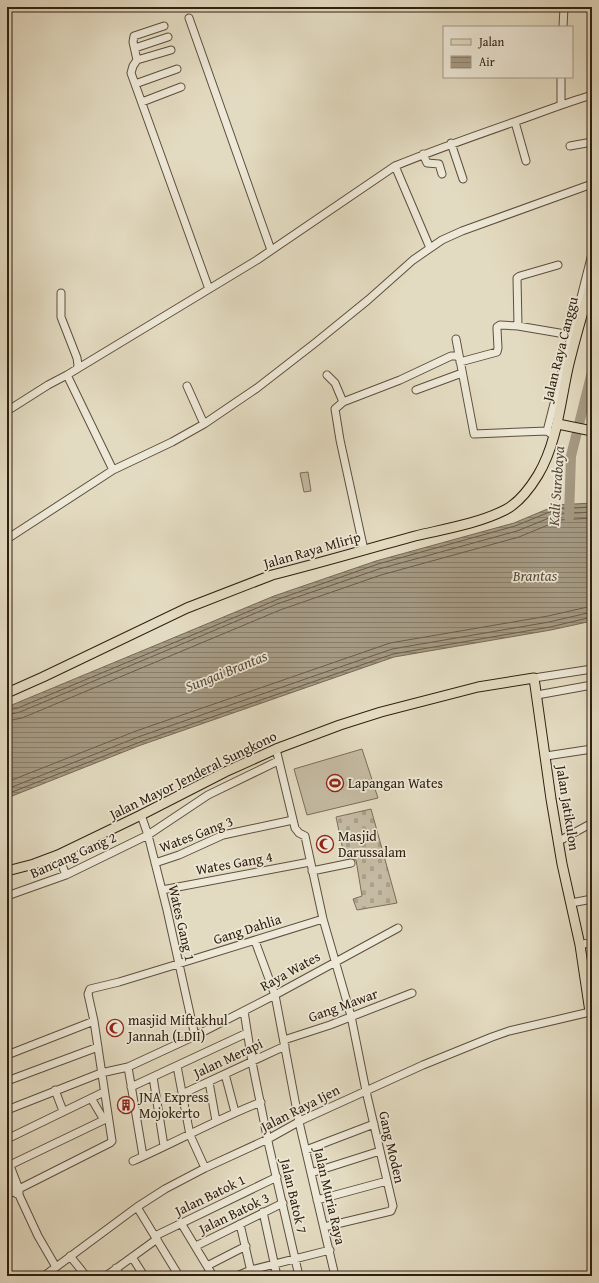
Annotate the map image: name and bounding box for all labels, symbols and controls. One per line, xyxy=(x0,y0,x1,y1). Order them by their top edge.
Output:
legend xyxy=(443,26,573,78)
text: Jalan xyxy=(477,33,504,50)
text: Air xyxy=(479,53,495,70)
street label: Jalan Raya Canggu xyxy=(537,294,583,405)
water label: Kali Surabaya xyxy=(543,445,569,528)
street label: Jalan Raya Mlirip xyxy=(259,526,363,574)
water label: Brantas xyxy=(512,565,558,586)
water label: Sungai Brantas xyxy=(182,645,271,697)
street label: Jalan Mayor Jenderal Sungkono xyxy=(104,726,280,825)
street label: Jalan Jatikulon xyxy=(551,762,585,852)
sports icon: Lapangan Wates xyxy=(325,773,345,793)
place label: Lapangan Wates xyxy=(348,773,443,793)
street label: Wates Gang 3 xyxy=(156,811,236,857)
place label: Masjid Darussalam xyxy=(338,826,407,862)
street label: Bancang Gang 2 xyxy=(27,827,119,883)
mosque icon: Masjid Darussalam xyxy=(315,834,335,854)
street label: Wates Gang 4 xyxy=(194,846,274,880)
street label: Wates Gang 1 xyxy=(164,883,200,963)
street label: Gang Dahlia xyxy=(211,909,284,949)
street label: Raya Wates xyxy=(256,946,324,996)
street label: Gang Mawar xyxy=(305,983,381,1027)
place label: masjid Miftakhul Jannah (LDII) xyxy=(126,1010,228,1046)
mosque icon: masjid Miftakhul Jannah (LDII) xyxy=(105,1018,125,1038)
street label: Jalan Merapi xyxy=(188,1033,266,1084)
street label: Jalan Raya Ijen xyxy=(255,1079,343,1137)
place label: JNA Express Mojokerto xyxy=(137,1087,209,1123)
building icon: JNA Express Mojokerto xyxy=(116,1095,136,1115)
street label: Gang Moden xyxy=(374,1109,410,1185)
street label: Jalan Muria Raya xyxy=(309,1144,351,1247)
street label: Jalan Batok 7 xyxy=(275,1155,312,1236)
street label: Jalan Batok 1 xyxy=(170,1169,249,1222)
street label: Jalan Batok 3 xyxy=(194,1187,273,1240)

